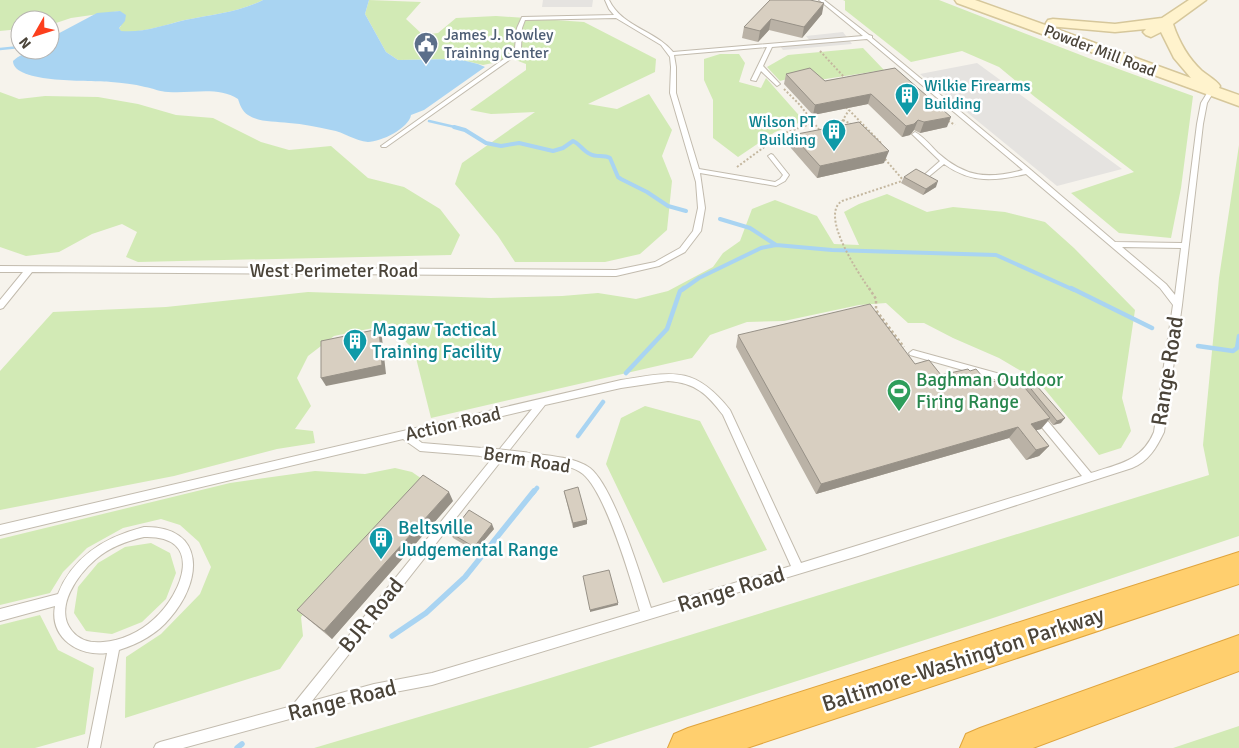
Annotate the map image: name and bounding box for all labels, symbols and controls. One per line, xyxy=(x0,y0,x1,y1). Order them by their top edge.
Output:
north arrow xyxy=(10,10,60,60)
street label: Powder Mill Road xyxy=(1041,20,1159,82)
place label: James J. Rowley Training Center xyxy=(444,25,554,63)
public building icon: James J. Rowley Training Center xyxy=(413,31,439,65)
text: N xyxy=(16,34,35,52)
place label: Wilkie Firearms Building xyxy=(924,76,1030,114)
building icon: Wilkie Firearms Building xyxy=(894,82,920,116)
place label: Wilson PT Building xyxy=(749,112,816,150)
building icon: Wilson PT Building xyxy=(821,118,847,152)
street label: West Perimeter Road xyxy=(250,259,418,283)
street label: Range Road xyxy=(1145,314,1189,428)
place label: Magaw Tactical Training Facility xyxy=(372,318,502,364)
building icon: Magaw Tactical Training Facility xyxy=(342,328,368,362)
place label: Baghman Outdoor Firing Range xyxy=(916,368,1063,414)
sports icon: Baghman Outdoor Firing Range xyxy=(886,378,912,412)
street label: Action Road xyxy=(403,401,503,447)
street label: Berm Road xyxy=(482,441,572,479)
place label: Beltsville Judgemental Range xyxy=(398,516,558,562)
building icon: Beltsville Judgemental Range xyxy=(368,526,394,560)
street label: Range Road xyxy=(674,560,788,618)
street label: BJR Road xyxy=(333,572,409,658)
street label: Baltimore-Washington Parkway xyxy=(819,600,1108,717)
street label: Range Road xyxy=(285,674,399,726)

